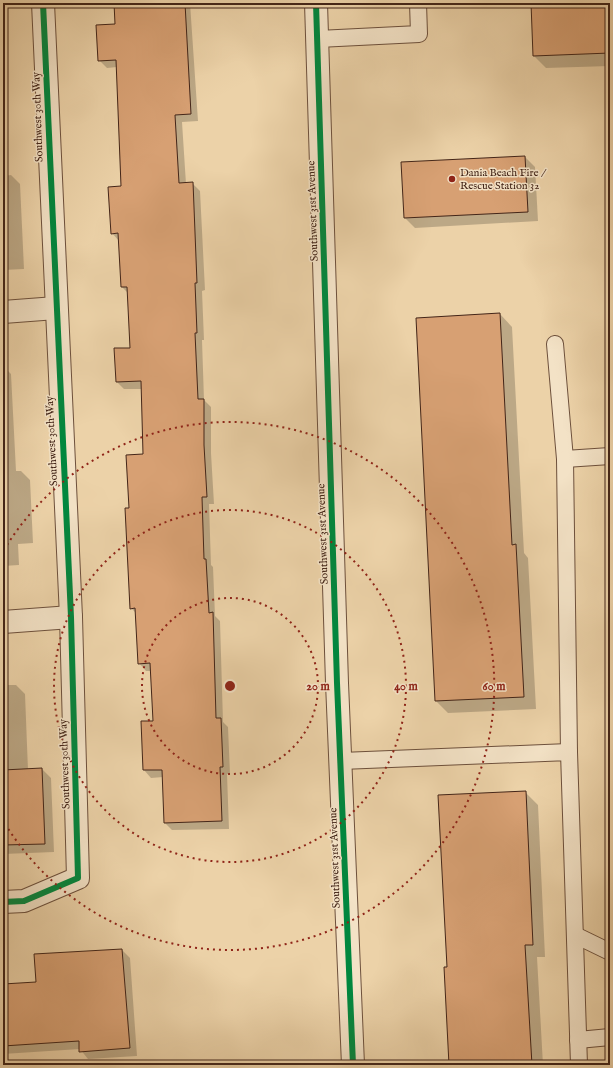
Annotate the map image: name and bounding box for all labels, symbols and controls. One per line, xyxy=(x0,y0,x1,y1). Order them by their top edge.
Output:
street label: Southwest 30th Way xyxy=(29,71,47,162)
street label: Southwest 31st Avenue xyxy=(304,160,322,262)
place label: Dania Beach Fire / Rescue Station 32 xyxy=(460,166,547,193)
marker: Dania Beach Fire / Rescue Station 32 xyxy=(447,174,457,184)
street label: Southwest 30th Way xyxy=(43,395,61,486)
street label: Southwest 31st Avenue xyxy=(314,483,332,585)
centre of rings xyxy=(223,679,237,693)
text: 20 m xyxy=(306,679,330,694)
text: 40 m xyxy=(394,679,419,694)
text: 60 m xyxy=(483,679,506,694)
street label: Southwest 30th Way xyxy=(56,718,74,809)
street label: Southwest 31st Avenue xyxy=(326,807,344,909)

